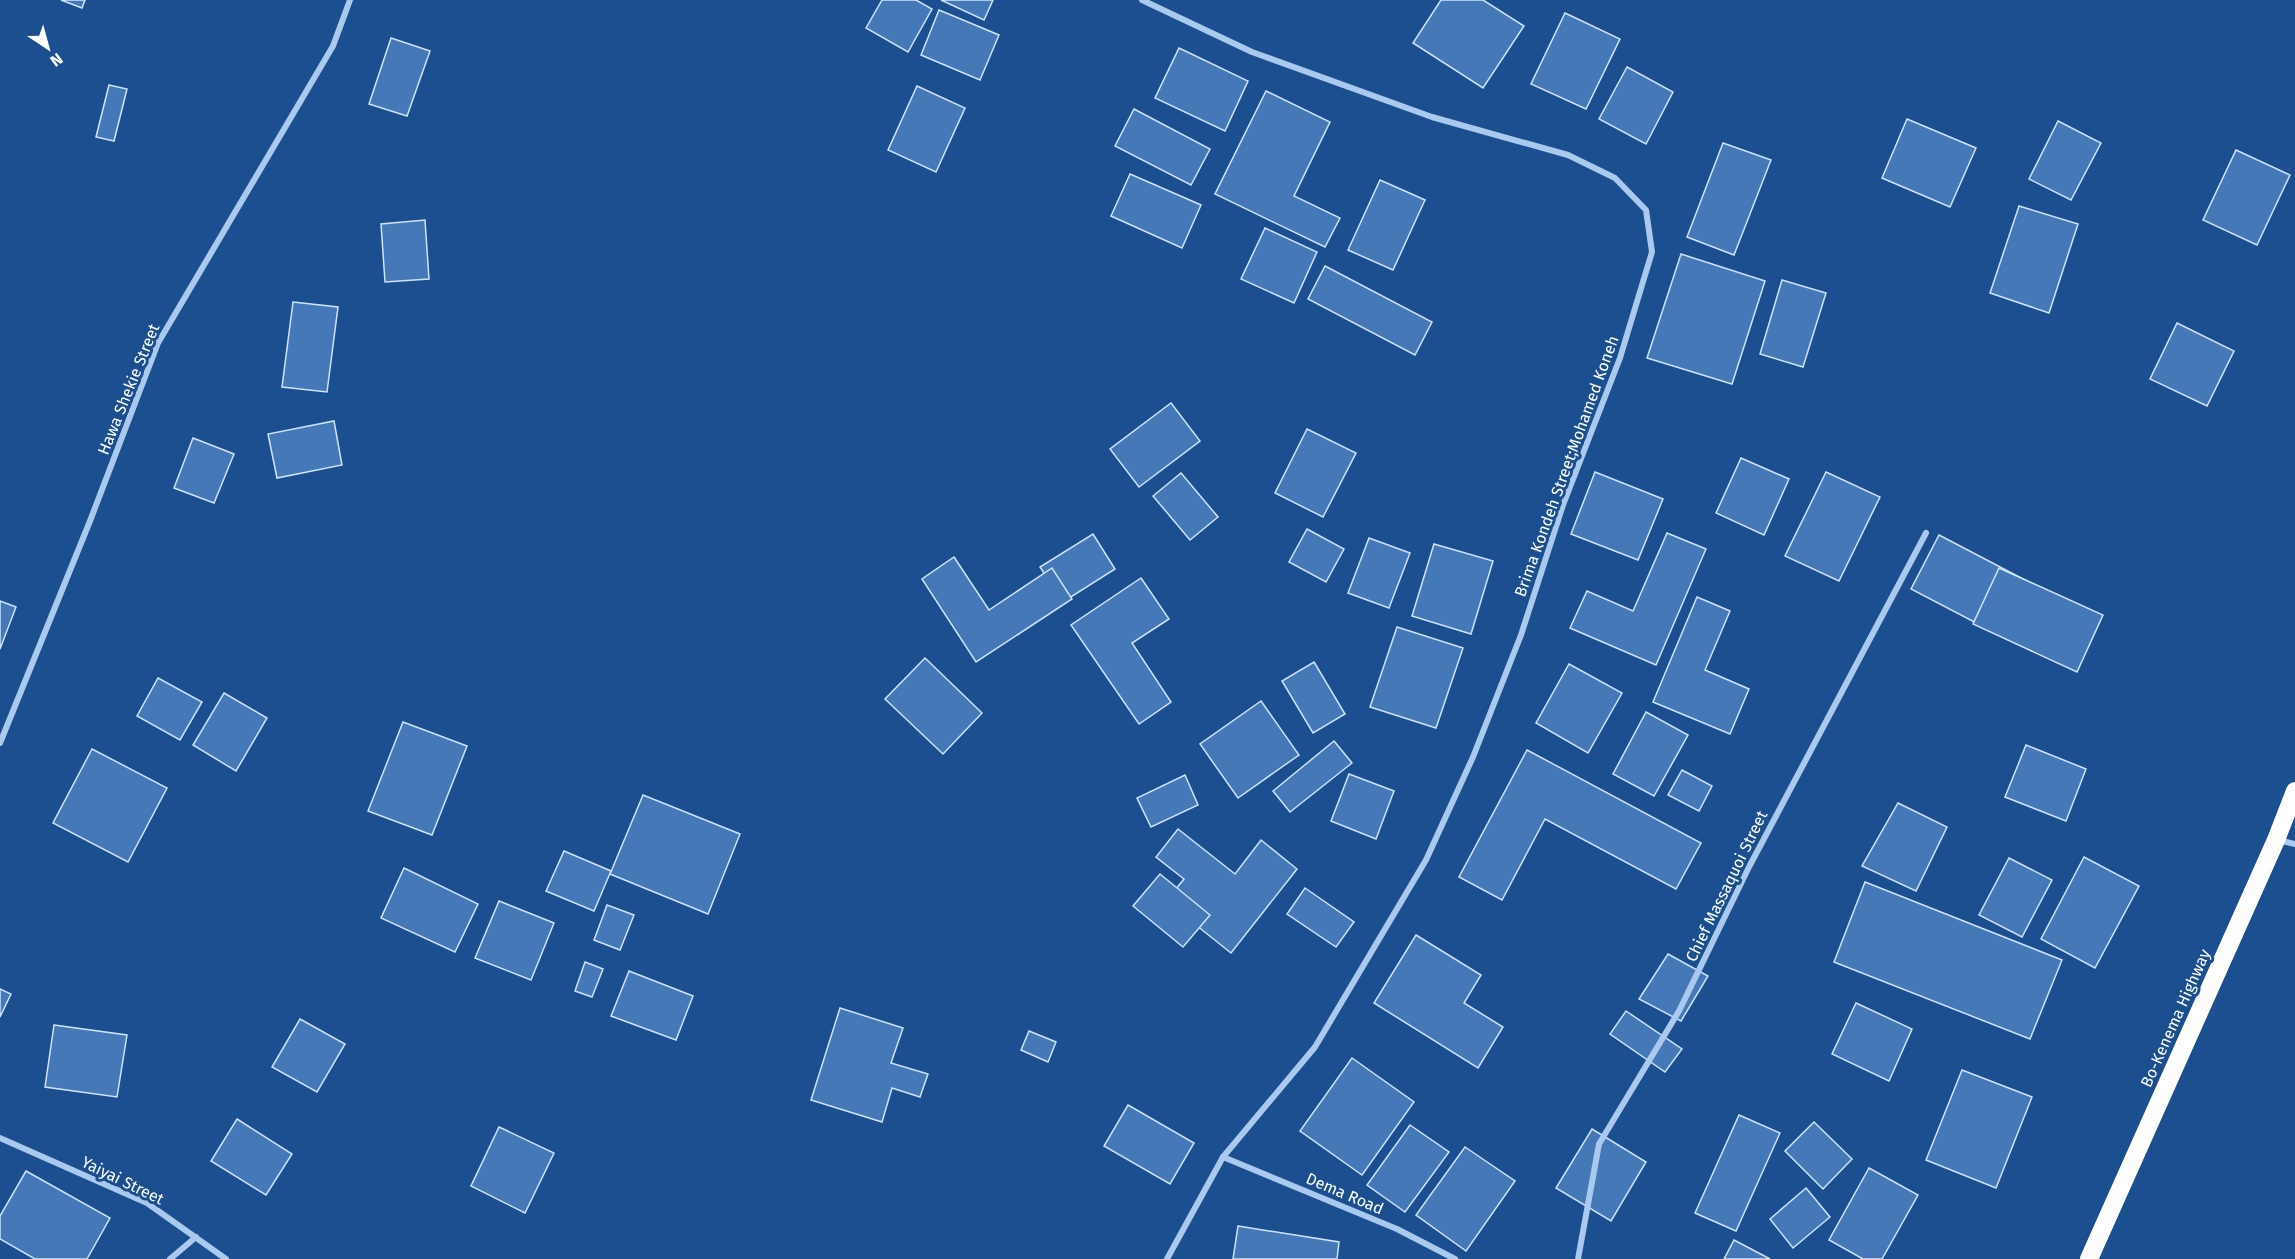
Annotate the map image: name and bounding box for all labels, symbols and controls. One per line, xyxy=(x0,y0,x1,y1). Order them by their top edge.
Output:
north arrow xyxy=(18,18,78,78)
text: N xyxy=(47,49,66,71)
street label: Hawa Shekie Street xyxy=(94,321,164,457)
street label: Brima Kondeh Street;Mohamed Koneh xyxy=(1510,333,1623,599)
street label: Chief Massaquoi Street xyxy=(1682,807,1771,965)
street label: Bo-Kenema Highway xyxy=(2136,946,2214,1090)
street label: Yaiyai Street xyxy=(79,1152,167,1209)
street label: Dema Road xyxy=(1303,1169,1387,1218)

